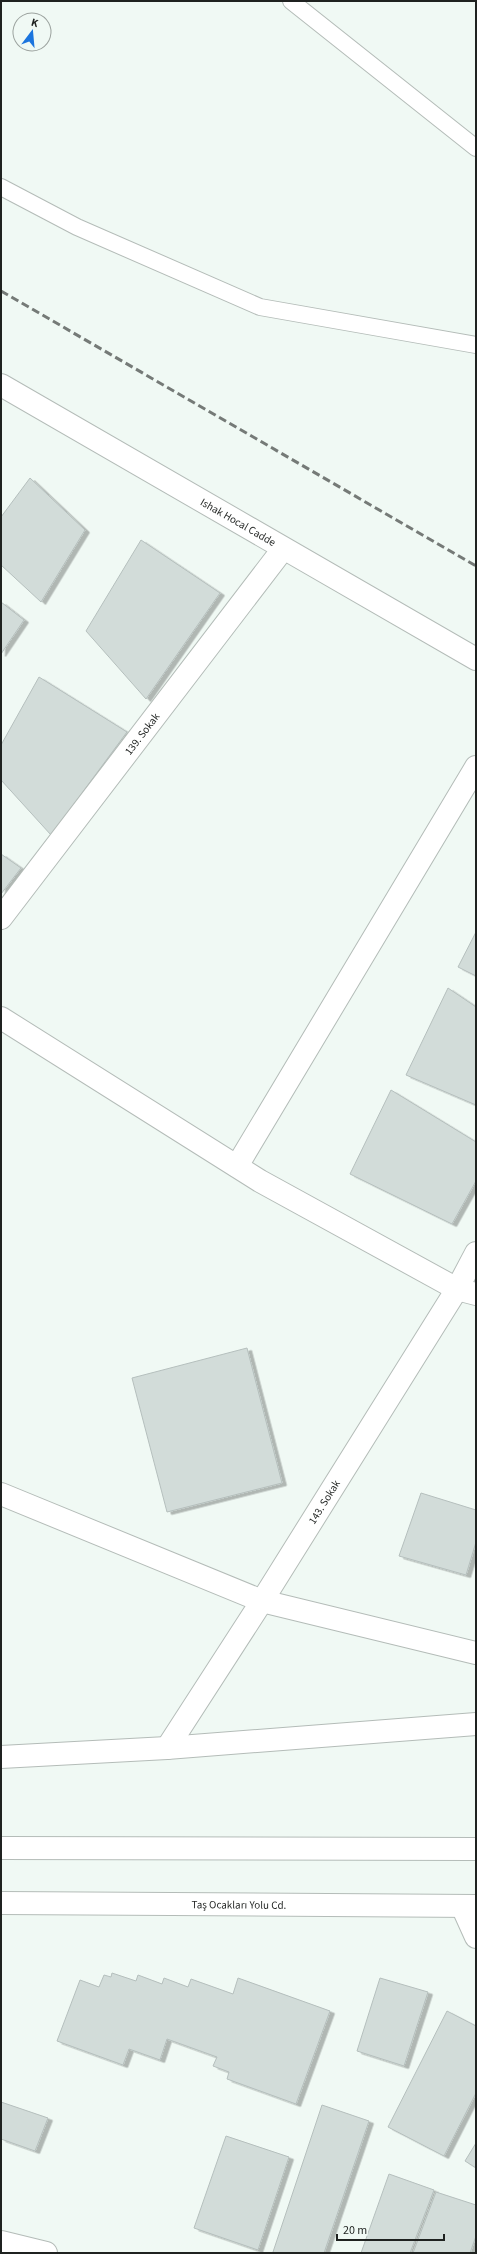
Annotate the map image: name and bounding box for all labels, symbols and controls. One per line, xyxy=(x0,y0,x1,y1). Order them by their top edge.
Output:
north arrow xyxy=(12,12,52,52)
text: K xyxy=(29,15,40,31)
street label: Ishak Hocal Cadde xyxy=(198,494,279,550)
street label: 139. Sokak xyxy=(121,709,163,758)
street label: 143. Sokak xyxy=(305,1476,344,1527)
street label: Taş Ocakları Yolu Cd. xyxy=(192,1897,287,1912)
scale bar xyxy=(337,2216,444,2242)
text: 20 m xyxy=(343,2222,367,2239)

